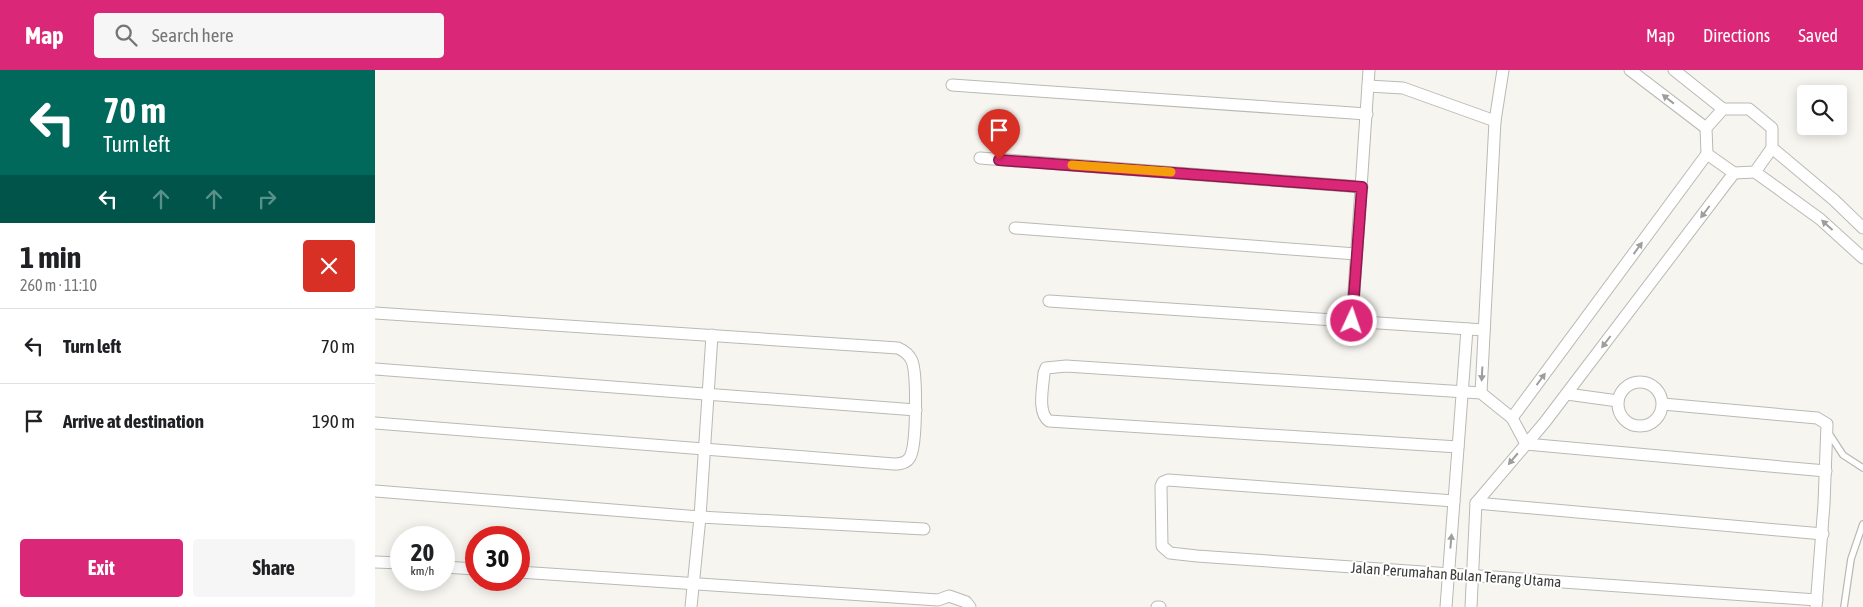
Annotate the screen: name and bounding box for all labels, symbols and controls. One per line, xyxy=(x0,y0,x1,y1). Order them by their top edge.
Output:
search box xyxy=(94,13,444,58)
icon: search xyxy=(112,21,140,49)
text: Map xyxy=(25,22,64,49)
text: Search here xyxy=(152,24,234,46)
text: Map xyxy=(1646,25,1675,46)
text: Directions xyxy=(1703,25,1770,46)
text: Saved xyxy=(1798,25,1838,46)
map controls xyxy=(1797,85,1847,135)
button: search xyxy=(1797,85,1847,135)
icon: left xyxy=(20,90,85,155)
text: 70 m xyxy=(103,90,166,130)
one-way arrow xyxy=(1662,94,1675,105)
pin xyxy=(978,109,1020,160)
icon: arrive xyxy=(985,116,1013,144)
text: Turn left xyxy=(103,131,170,157)
icon: left xyxy=(94,185,122,213)
icon: ahead xyxy=(147,185,175,213)
icon: ahead xyxy=(200,185,228,213)
icon: right xyxy=(253,185,281,213)
one-way arrow xyxy=(1699,205,1710,218)
one-way arrow xyxy=(1821,219,1833,231)
text: 1 min xyxy=(20,240,81,274)
button: close xyxy=(303,240,355,292)
one-way arrow xyxy=(1632,242,1643,255)
text: 260 m · 11:10 xyxy=(20,276,97,294)
position arrow xyxy=(1325,294,1377,346)
icon: left xyxy=(20,332,48,360)
text: Turn left xyxy=(63,335,121,357)
text: 70 m xyxy=(321,335,355,357)
one-way arrow xyxy=(1601,335,1612,348)
one-way arrow xyxy=(1477,367,1485,383)
one-way arrow xyxy=(1536,372,1546,386)
icon: arrive xyxy=(20,407,48,435)
text: Arrive at destination xyxy=(63,410,204,432)
text: 190 m xyxy=(312,410,355,432)
one-way arrow xyxy=(1508,452,1519,465)
speed limit sign: 30 xyxy=(465,526,530,591)
one-way arrow xyxy=(1447,533,1455,549)
text: 20 xyxy=(411,538,434,566)
button: Exit xyxy=(20,539,183,597)
button: Share xyxy=(193,539,355,597)
street label: Jalan Perumahan Bulan Terang Utama xyxy=(1350,559,1562,590)
text: km/h xyxy=(411,564,434,578)

